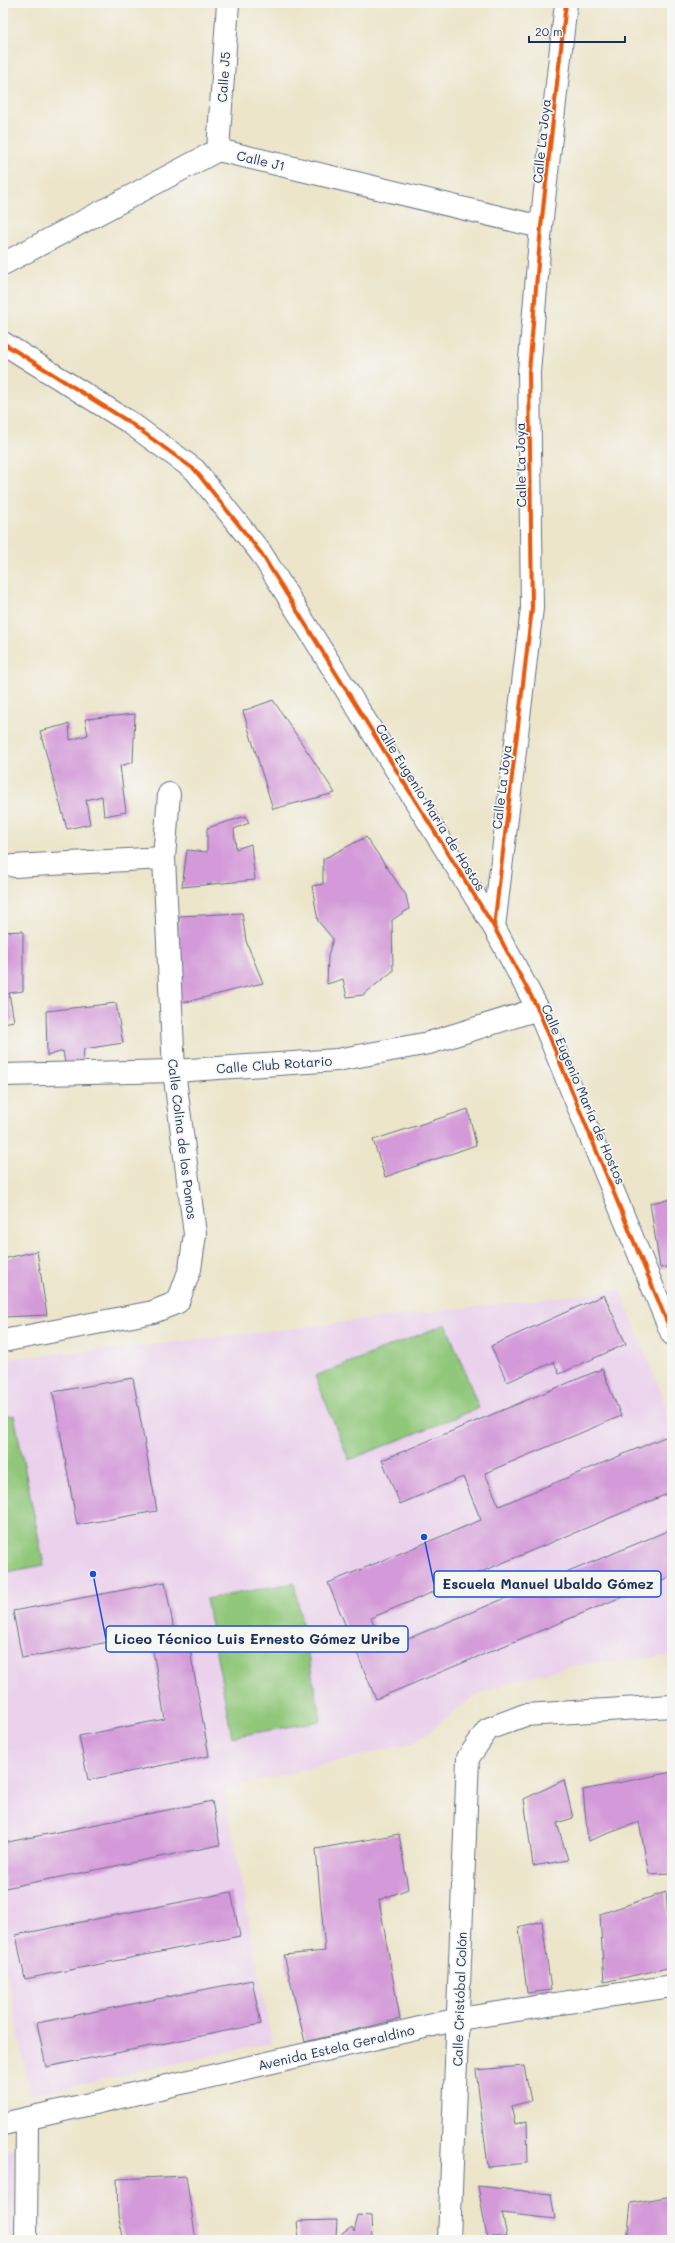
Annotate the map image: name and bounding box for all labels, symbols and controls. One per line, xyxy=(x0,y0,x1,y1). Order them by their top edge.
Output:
scale bar xyxy=(529,18,625,44)
text: 20 m xyxy=(535,23,563,39)
street label: Calle J5 xyxy=(213,51,233,103)
street label: Calle La Joya xyxy=(528,98,554,184)
street label: Calle J1 xyxy=(235,146,287,174)
street label: Calle La Joya xyxy=(511,422,529,508)
street label: Calle Eugenio María de Hostos xyxy=(372,720,490,894)
street label: Calle La Joya xyxy=(487,744,515,830)
street label: Calle Eugenio María de Hostos xyxy=(538,1001,630,1187)
street label: Calle Club Rotario xyxy=(215,1051,333,1077)
street label: Calle Colina de los Pomos xyxy=(165,1058,201,1220)
callout: Escuela Manuel Ubaldo Gómez xyxy=(434,1571,661,1597)
text: Escuela Manuel Ubaldo Gómez xyxy=(442,1574,654,1593)
callout: Liceo Técnico Luis Ernesto Gómez Uribe xyxy=(106,1626,408,1652)
text: Liceo Técnico Luis Ernesto Gómez Uribe xyxy=(114,1629,400,1648)
street label: Calle Cristóbal Colón xyxy=(448,1931,470,2067)
street label: Avenida Estela Geraldino xyxy=(256,2021,416,2073)

